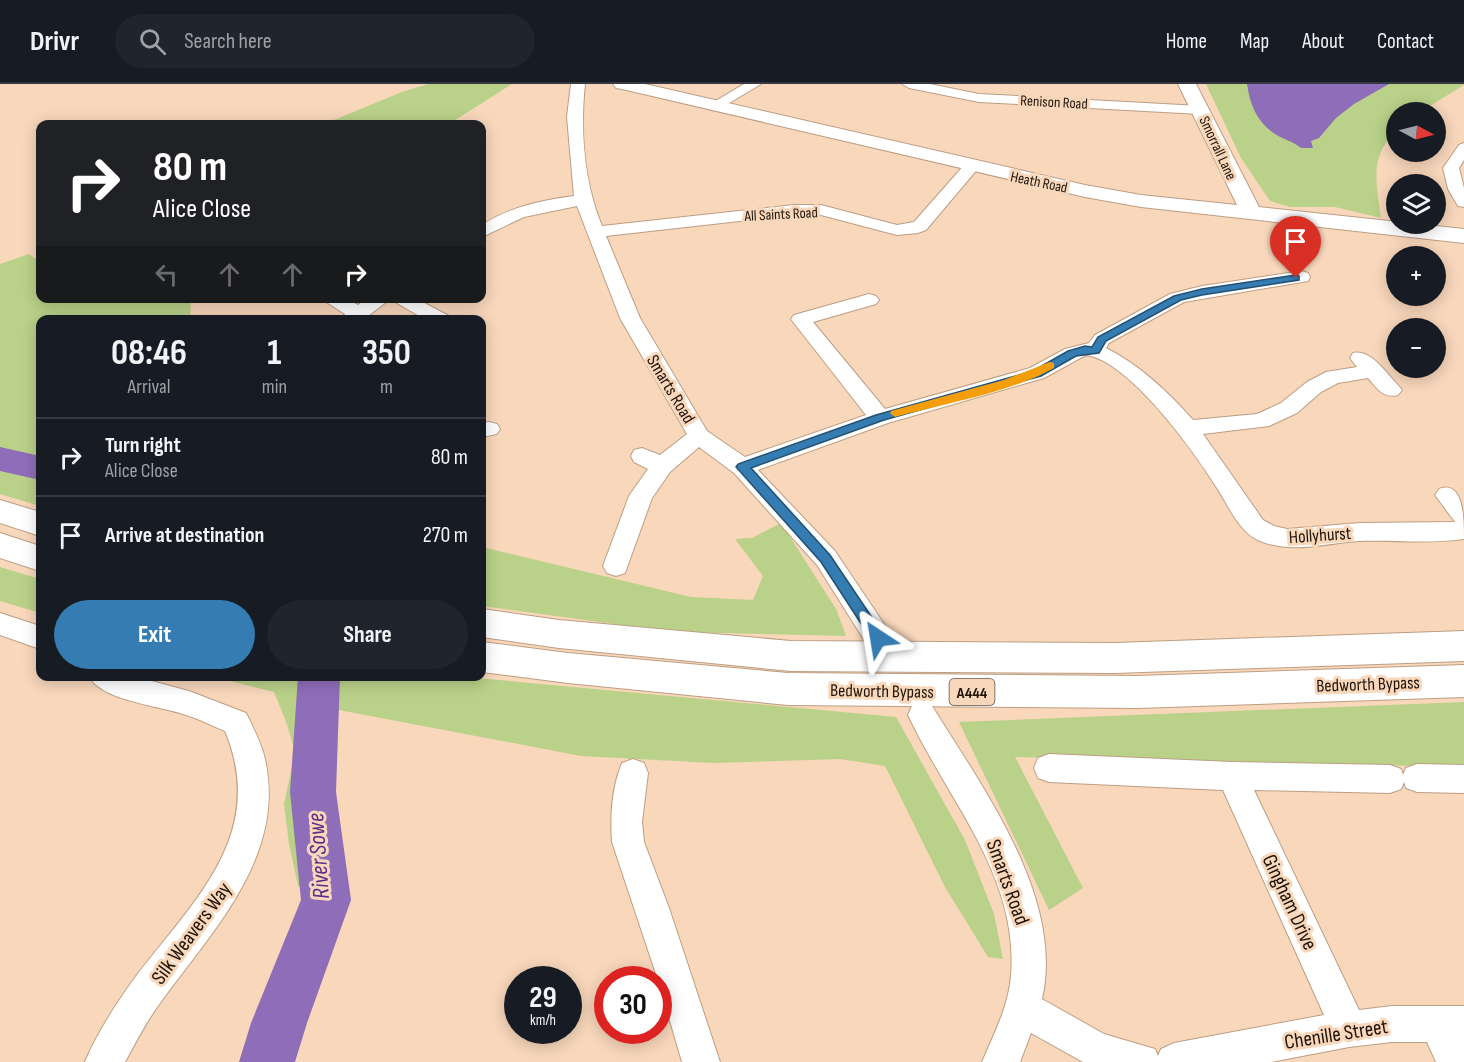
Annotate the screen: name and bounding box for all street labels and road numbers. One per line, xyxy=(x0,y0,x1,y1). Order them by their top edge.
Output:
street label: Renison Road xyxy=(1020,91,1088,114)
street label: Smorrall Lane xyxy=(1195,113,1241,183)
street label: Heath Road xyxy=(1009,167,1069,198)
street label: All Saints Road xyxy=(743,203,818,226)
street label: Smarts Road xyxy=(642,351,699,427)
street label: Hollyhurst xyxy=(1288,523,1352,548)
street label: Bedworth Bypass xyxy=(1316,672,1420,697)
road number: A444 xyxy=(950,679,994,705)
street label: Bedworth Bypass xyxy=(830,680,934,703)
street label: Smarts Road xyxy=(981,836,1034,928)
street label: Gingham Drive xyxy=(1257,851,1323,954)
street label: Silk Weavers Way xyxy=(146,877,237,989)
street label: Chenille Street xyxy=(1283,1014,1390,1055)

